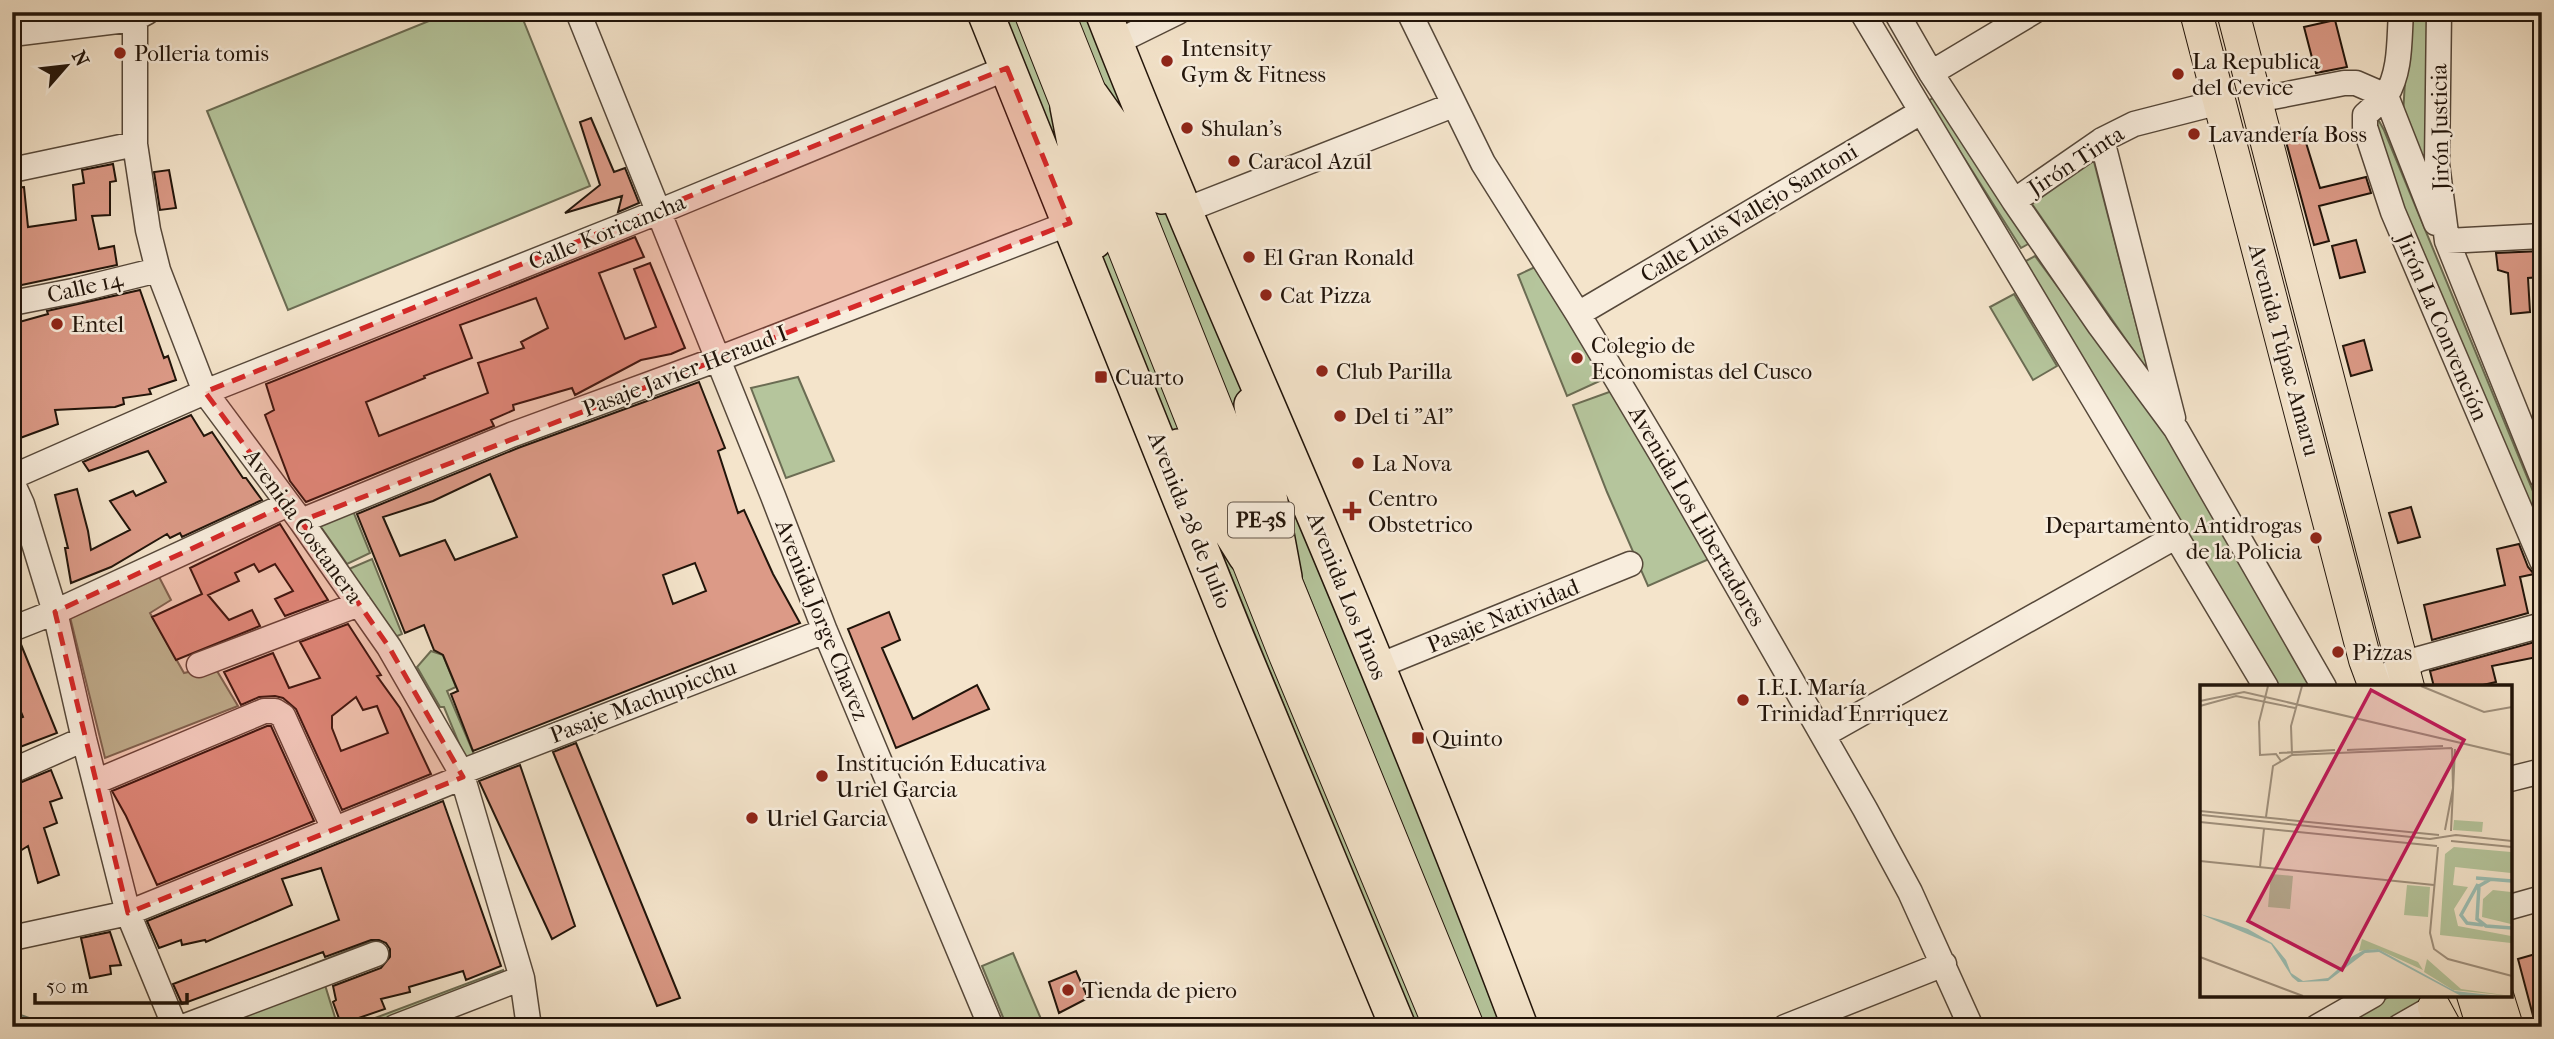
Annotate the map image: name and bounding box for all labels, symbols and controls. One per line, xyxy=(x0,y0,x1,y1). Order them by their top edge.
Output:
north arrow xyxy=(32,32,102,102)
place label: Intensity Gym & Fitness xyxy=(1181,35,1326,88)
place label: Polleria tomis xyxy=(134,40,269,67)
marker: Polleria tomis xyxy=(112,45,128,61)
text: N xyxy=(67,47,93,71)
place label: La Republica del Cevice xyxy=(2192,48,2321,101)
marker: Intensity Gym & Fitness xyxy=(1159,53,1175,69)
street label: Jirón Justicia xyxy=(2425,63,2455,193)
marker: La Republica del Cevice xyxy=(2170,66,2186,82)
place label: Shulan's xyxy=(1201,115,1282,142)
marker: Shulan's xyxy=(1179,120,1195,136)
street label: Jirón Tinta xyxy=(2021,120,2129,203)
place label: Lavandería Boss xyxy=(2208,121,2367,148)
marker: Lavandería Boss xyxy=(2186,126,2202,142)
street label: Calle Luis Vallejo Santoni xyxy=(1636,137,1862,288)
place label: Caracol Azul xyxy=(1248,148,1373,175)
marker: Caracol Azul xyxy=(1226,153,1242,169)
street label: Calle Koricancha xyxy=(525,188,690,276)
street label: Jirón La Convención xyxy=(2389,227,2494,426)
street label: Avenida Túpac Amaru xyxy=(2242,240,2325,459)
place label: El Gran Ronald xyxy=(1263,244,1414,271)
marker: El Gran Ronald xyxy=(1241,249,1257,265)
street label: Calle 14 xyxy=(45,265,127,309)
place label: Cat Pizza xyxy=(1280,282,1371,309)
marker: Cat Pizza xyxy=(1258,287,1274,303)
place label: Entel xyxy=(71,311,125,338)
marker: Entel xyxy=(49,316,65,332)
street label: Pasaje Javier Heraud I xyxy=(579,319,791,423)
place label: Colegio de Economistas del Cusco xyxy=(1591,332,1812,385)
marker: Colegio de Economistas del Cusco xyxy=(1569,350,1585,366)
place label: Club Parilla xyxy=(1336,358,1452,385)
marker: Club Parilla xyxy=(1314,363,1330,379)
place label: Cuarto xyxy=(1115,364,1184,391)
marker: Cuarto xyxy=(1093,369,1109,385)
street label: Avenida Los Libertadores xyxy=(1622,400,1771,631)
place label: Del ti "Al" xyxy=(1354,403,1453,430)
marker: Del ti "Al" xyxy=(1332,408,1348,424)
street label: Avenida 28 de Julio xyxy=(1142,427,1238,612)
street label: Avenida Costanera xyxy=(237,443,368,609)
place label: La Nova xyxy=(1372,450,1452,477)
marker: La Nova xyxy=(1350,455,1366,471)
place label: Centro Obstetrico xyxy=(1368,485,1473,538)
marker: Centro Obstetrico xyxy=(1342,501,1362,521)
road number: PE-3S xyxy=(1228,503,1294,538)
street label: Avenida Los Pinos xyxy=(1301,507,1393,684)
place label: Departamento Antidrogas de la Policia xyxy=(2045,512,2302,565)
street label: Avenida Jorge Chavez xyxy=(769,515,875,724)
marker: Departamento Antidrogas de la Policia xyxy=(2308,530,2324,546)
street label: Pasaje Natividad xyxy=(1423,573,1583,659)
place label: Pizzas xyxy=(2352,639,2412,666)
marker: Pizzas xyxy=(2330,644,2346,660)
street label: Pasaje Machupicchu xyxy=(546,653,740,749)
place label: I.E.I. María Trinidad Enrriquez xyxy=(1757,674,1948,727)
inset map xyxy=(2200,685,2512,997)
marker: I.E.I. María Trinidad Enrriquez xyxy=(1735,692,1751,708)
place label: Quinto xyxy=(1432,725,1503,752)
marker: Quinto xyxy=(1410,730,1426,746)
place label: Institución Educativa Uriel Garcia xyxy=(836,750,1046,803)
marker: Institución Educativa Uriel Garcia xyxy=(814,768,830,784)
place label: Uriel Garcia xyxy=(766,805,887,832)
marker: Uriel Garcia xyxy=(744,810,760,826)
scale bar xyxy=(35,962,187,1006)
text: 50 m xyxy=(46,974,89,998)
place label: Tienda de piero xyxy=(1082,977,1237,1004)
marker: Tienda de piero xyxy=(1060,982,1076,998)

